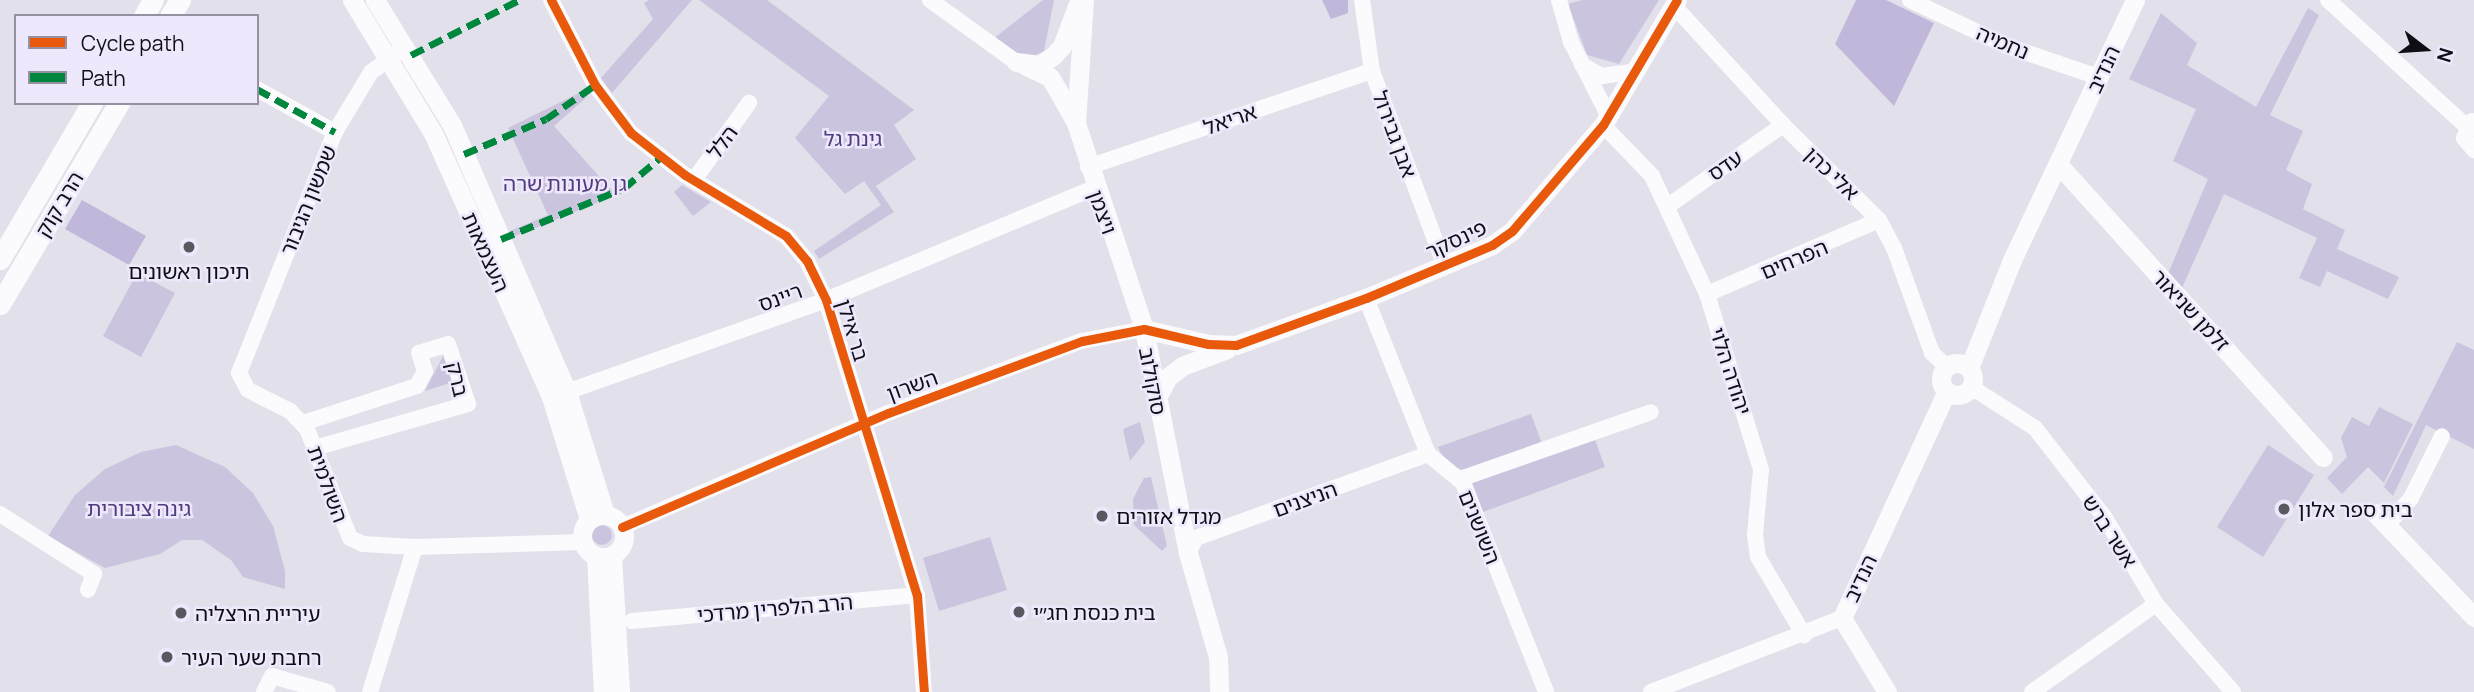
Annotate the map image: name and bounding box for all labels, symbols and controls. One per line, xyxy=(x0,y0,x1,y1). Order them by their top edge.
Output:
legend xyxy=(14,14,259,105)
north arrow xyxy=(2390,14,2460,84)
street label: נחמיה xyxy=(1973,20,2033,64)
text: Cycle path xyxy=(81,29,184,57)
street label: הנדיב xyxy=(2081,41,2125,97)
text: N xyxy=(2431,45,2460,65)
text: Path xyxy=(81,64,126,92)
street label: אבן גבירול xyxy=(1368,87,1422,181)
street label: אריאל xyxy=(1200,98,1260,140)
street label: הלל xyxy=(701,120,743,164)
park label: גינת גל xyxy=(824,125,882,151)
street label: שמשון הגיבור xyxy=(275,141,341,259)
street label: אלי כהן xyxy=(1800,141,1864,205)
street label: עדס xyxy=(1703,144,1747,186)
street label: הרב קוק xyxy=(30,167,88,241)
park label: גן מעונות שרה xyxy=(503,170,627,196)
street label: ויצמן xyxy=(1083,187,1123,237)
street label: העצמאות xyxy=(457,208,515,296)
street label: פינסקר xyxy=(1421,214,1491,264)
street label: הפרחים xyxy=(1757,234,1831,284)
marker: תיכון ראשונים xyxy=(181,239,197,255)
place label: תיכון ראשונים xyxy=(128,258,250,284)
street label: זלמן שניאור xyxy=(2147,264,2235,356)
street label: ריינס xyxy=(755,277,805,317)
street label: בר אילן xyxy=(832,296,874,364)
street label: יהודה הלוי xyxy=(1705,324,1757,418)
street label: סוקולוב xyxy=(1134,345,1172,417)
street label: ברק xyxy=(442,359,474,399)
street label: השרון xyxy=(883,364,941,406)
street label: השולמית xyxy=(303,442,353,526)
street label: הניצנים xyxy=(1270,476,1340,522)
street label: השושנים xyxy=(1454,486,1506,568)
street label: אשר ברש xyxy=(2077,490,2143,572)
park label: גינה ציבורית xyxy=(87,495,191,521)
place label: בית ספר אלון xyxy=(2298,496,2413,522)
marker: בית ספר אלון xyxy=(2276,501,2292,517)
place label: מגדל אזורים xyxy=(1116,503,1221,529)
marker: מגדל אזורים xyxy=(1094,508,1110,524)
street label: הנדיב xyxy=(1838,550,1882,606)
street label: הרב הלפרין מרדכי xyxy=(696,589,854,627)
place label: בית כנסת חג״י xyxy=(1033,599,1156,625)
place label: עיריית הרצליה xyxy=(195,600,320,626)
marker: בית כנסת חג״י xyxy=(1011,604,1027,620)
marker: עיריית הרצליה xyxy=(173,605,189,621)
place label: רחבת שער העיר xyxy=(181,644,322,670)
marker: רחבת שער העיר xyxy=(159,649,175,665)

